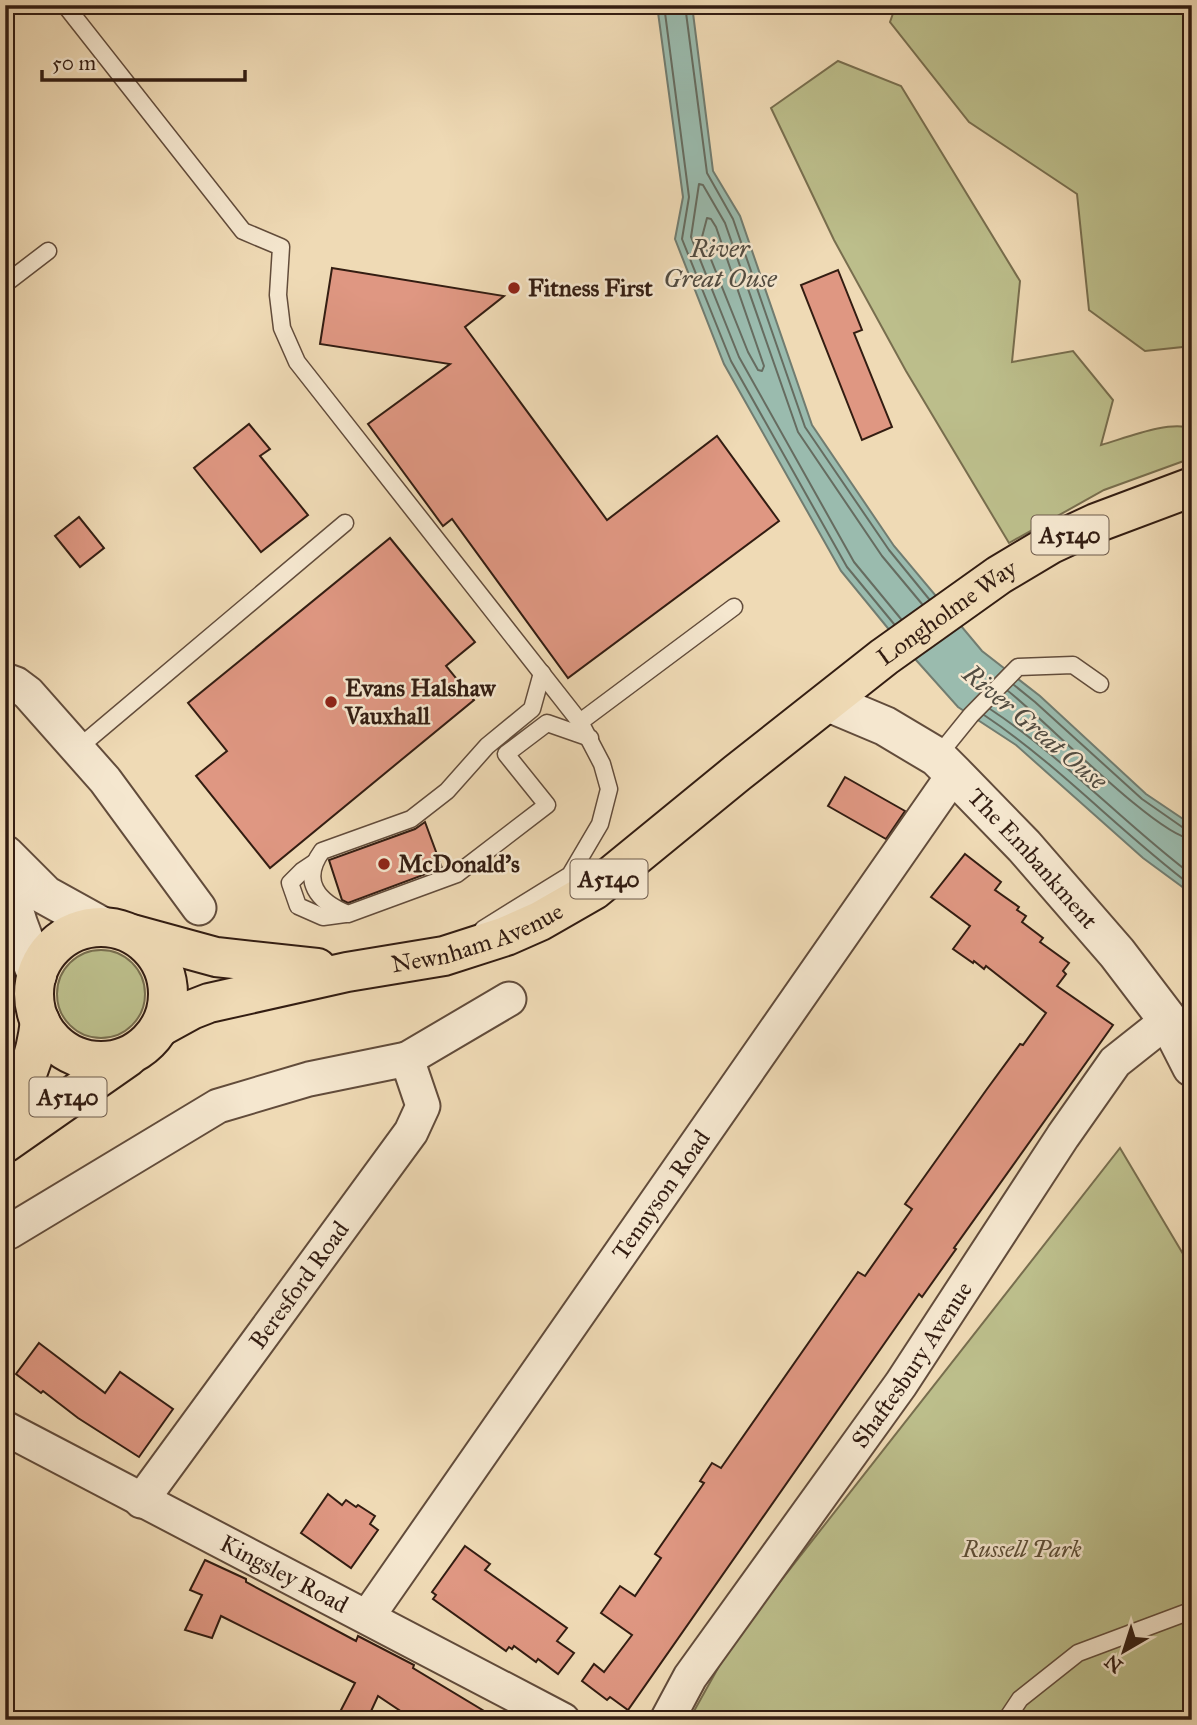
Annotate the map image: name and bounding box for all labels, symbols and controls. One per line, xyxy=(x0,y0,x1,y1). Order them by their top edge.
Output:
scale bar xyxy=(42,38,245,82)
text: 50 m xyxy=(52,50,97,76)
water label: River Great Ouse xyxy=(663,232,778,294)
place label: Fitness First xyxy=(528,273,653,303)
marker: Fitness First xyxy=(506,280,522,296)
road number: A5140 xyxy=(1032,516,1108,554)
street label: Longholme Way xyxy=(871,553,1023,672)
water label: River Great Ouse xyxy=(956,657,1115,797)
place label: Evans Halshaw Vauxhall xyxy=(344,673,497,731)
marker: Evans Halshaw Vauxhall xyxy=(323,694,339,710)
street label: The Embankment xyxy=(961,782,1104,935)
place label: McDonald's xyxy=(398,849,520,879)
marker: McDonald's xyxy=(376,856,392,872)
road number: A5140 xyxy=(570,860,648,898)
street label: Newnham Avenue xyxy=(389,896,568,979)
road number: A5140 xyxy=(29,1078,106,1116)
street label: Tennyson Road xyxy=(605,1124,717,1266)
street label: Beresford Road xyxy=(243,1215,355,1355)
street label: Shaftesbury Avenue xyxy=(845,1276,979,1454)
street label: Kingsley Road xyxy=(215,1528,353,1620)
park label: Russell Park xyxy=(961,1534,1082,1564)
north arrow xyxy=(1088,1616,1158,1686)
text: N xyxy=(1100,1650,1127,1678)

